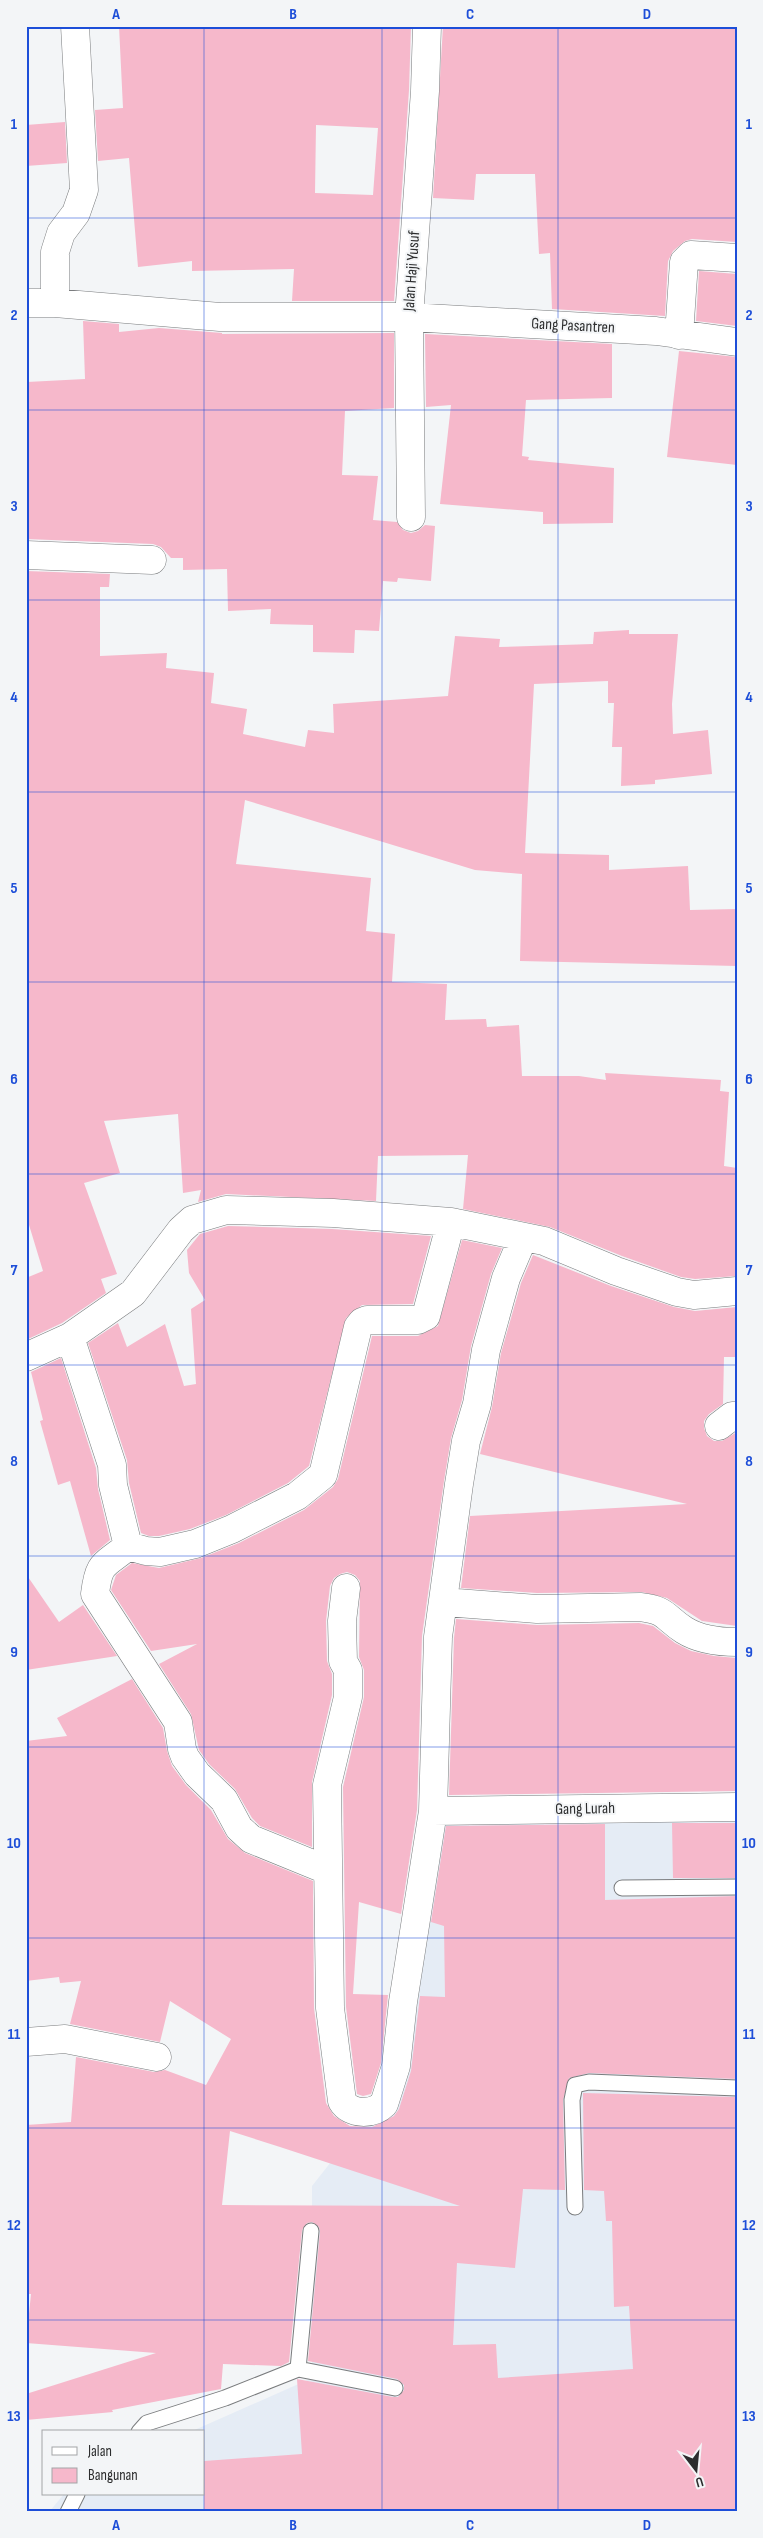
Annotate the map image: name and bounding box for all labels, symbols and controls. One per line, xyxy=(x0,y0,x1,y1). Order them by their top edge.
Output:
text: A xyxy=(111,5,120,24)
text: B xyxy=(289,5,297,24)
text: C xyxy=(466,5,474,24)
text: D xyxy=(643,5,651,24)
text: 1 xyxy=(11,115,18,134)
text: 1 xyxy=(746,115,753,134)
street label: Jalan Haji Yusuf xyxy=(400,230,424,313)
text: 2 xyxy=(10,306,18,325)
text: 2 xyxy=(745,306,753,325)
street label: Gang Pasantren xyxy=(531,314,615,338)
text: 3 xyxy=(10,497,18,516)
text: 3 xyxy=(745,497,753,516)
text: 4 xyxy=(10,688,18,707)
text: 4 xyxy=(745,688,753,707)
text: 5 xyxy=(10,879,18,898)
text: 5 xyxy=(745,879,753,898)
text: 6 xyxy=(10,1070,18,1089)
text: 6 xyxy=(745,1070,753,1089)
text: 7 xyxy=(11,1261,18,1280)
text: 7 xyxy=(746,1261,753,1280)
text: 8 xyxy=(10,1452,18,1471)
text: 8 xyxy=(745,1452,753,1471)
text: 9 xyxy=(10,1643,18,1662)
text: 9 xyxy=(745,1643,753,1662)
street label: Gang Lurah xyxy=(555,1799,615,1819)
text: 10 xyxy=(7,1834,21,1853)
text: 10 xyxy=(742,1834,756,1853)
text: 11 xyxy=(8,2025,21,2044)
text: 11 xyxy=(743,2025,756,2044)
text: 12 xyxy=(7,2216,21,2235)
text: 12 xyxy=(742,2216,756,2235)
text: 13 xyxy=(7,2407,21,2426)
text: 13 xyxy=(742,2407,756,2426)
legend xyxy=(42,2430,205,2496)
text: Jalan xyxy=(87,2442,112,2461)
north arrow xyxy=(670,2446,720,2496)
text: Bangunan xyxy=(88,2466,138,2485)
text: U xyxy=(694,2473,705,2491)
text: A xyxy=(111,2516,120,2535)
text: B xyxy=(289,2516,297,2535)
text: C xyxy=(466,2516,474,2535)
text: D xyxy=(643,2516,651,2535)

